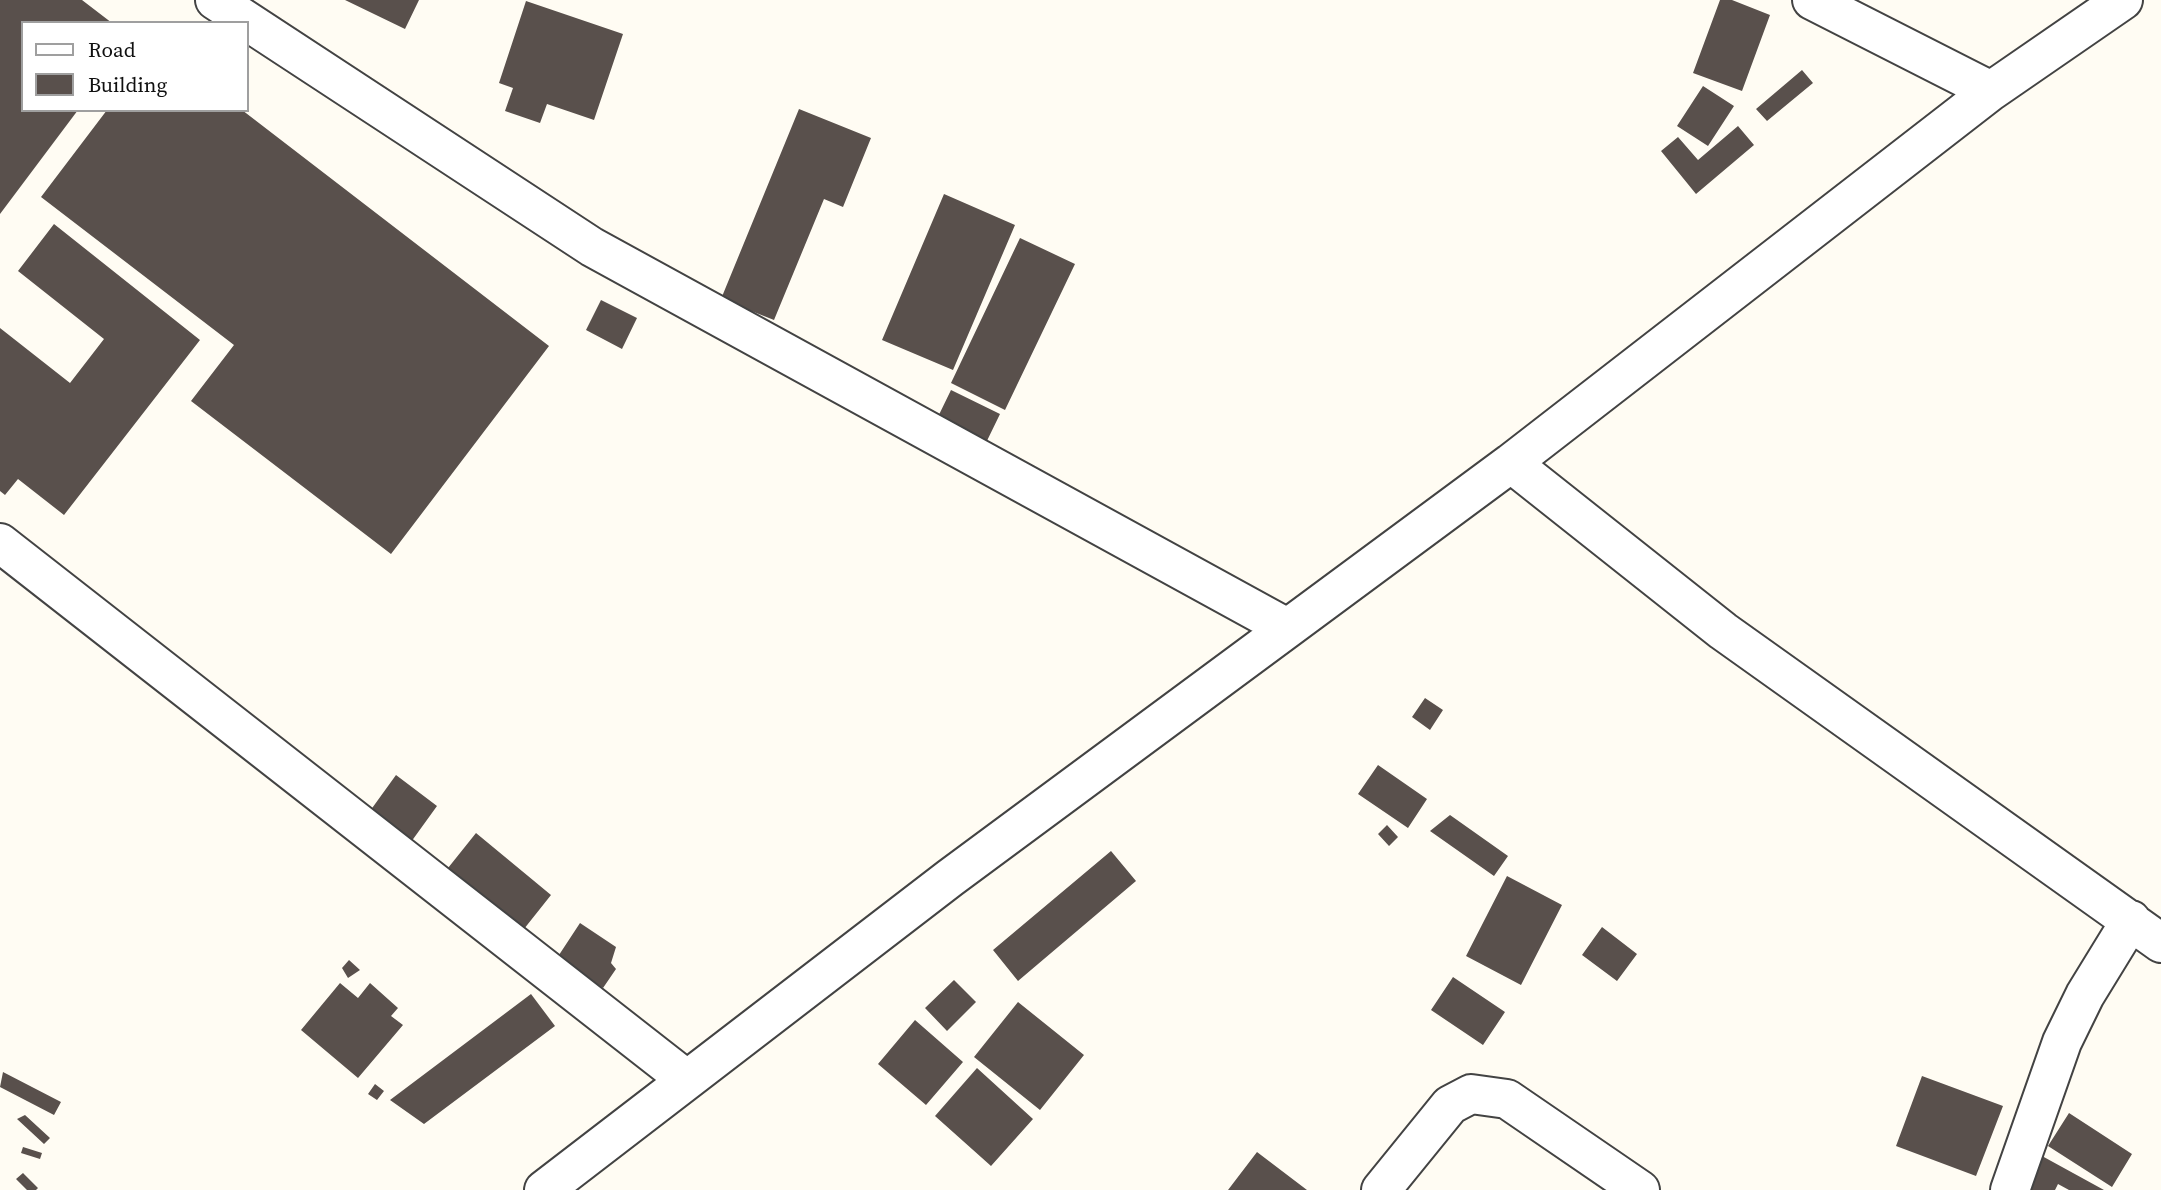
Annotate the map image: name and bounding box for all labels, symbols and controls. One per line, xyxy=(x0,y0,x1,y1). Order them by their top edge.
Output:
legend xyxy=(21,21,248,112)
text: Road xyxy=(88,35,136,64)
text: Building xyxy=(88,70,167,99)

